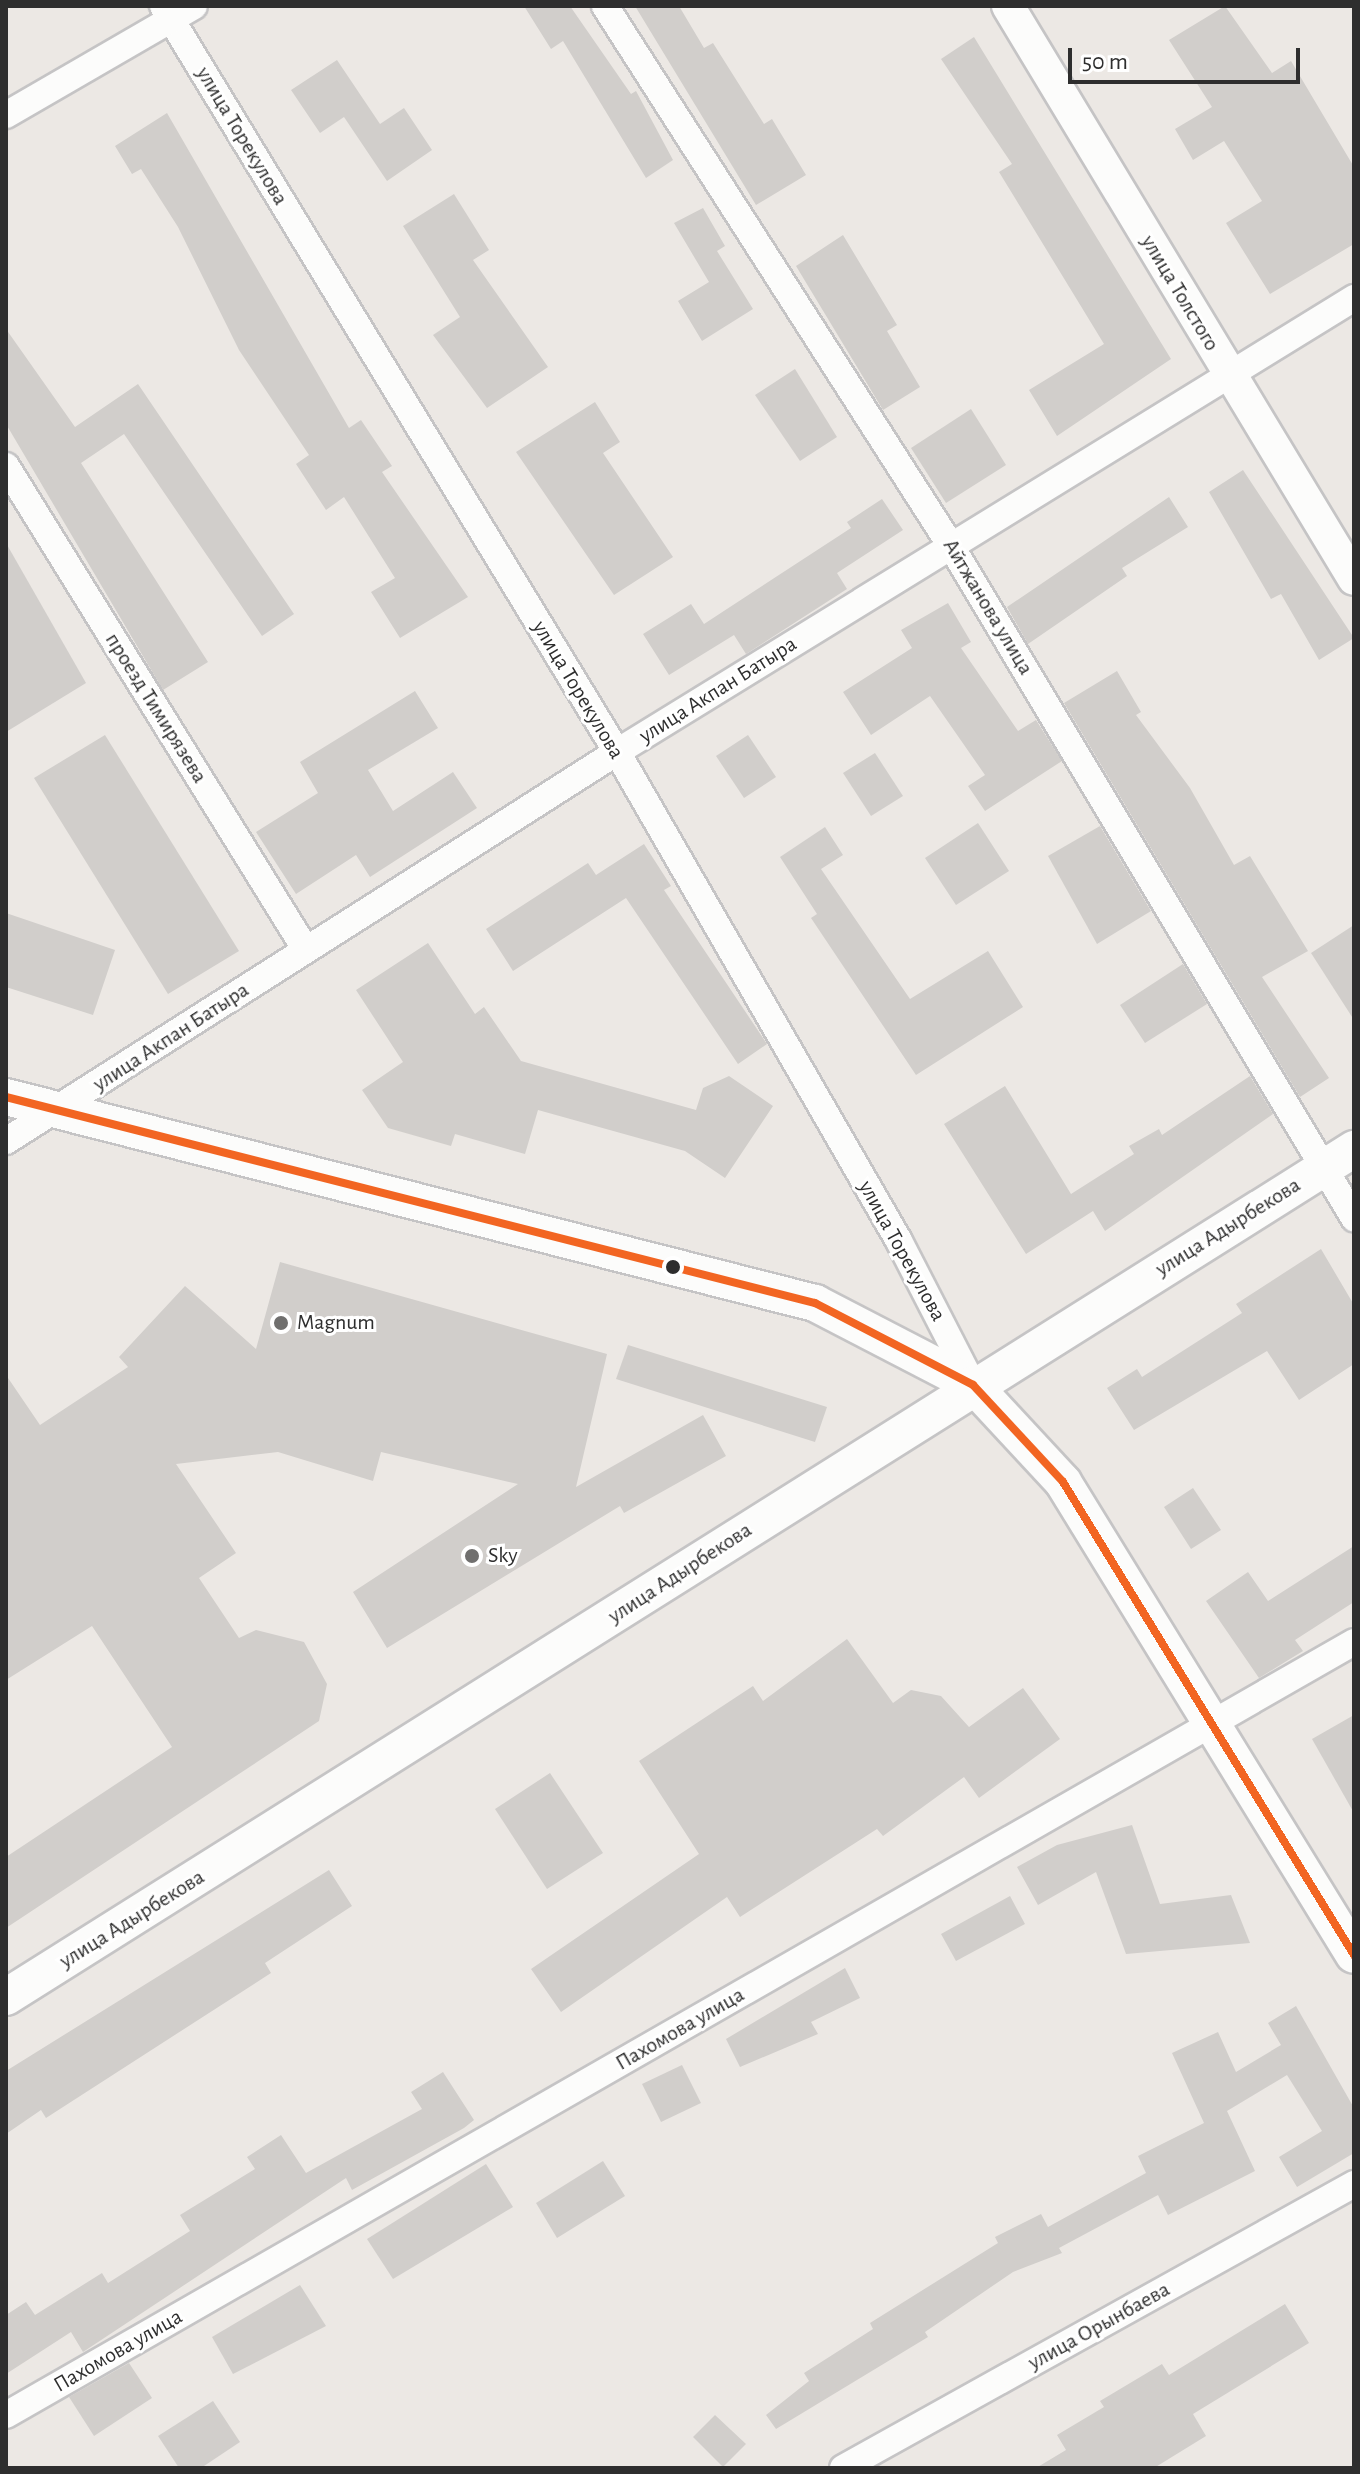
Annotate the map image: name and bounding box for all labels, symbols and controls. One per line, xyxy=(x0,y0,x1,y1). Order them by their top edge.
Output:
scale bar xyxy=(1072,32,1304,82)
text: 50 m xyxy=(1082,50,1128,74)
street label: улица Торекулова xyxy=(190,62,294,210)
street label: улица Толстого xyxy=(1135,230,1225,356)
street label: Айтжанова улица xyxy=(937,534,1039,680)
street label: улица Торекулова xyxy=(526,616,630,764)
street label: проезд Тимирязева xyxy=(99,628,213,788)
street label: улица Акпан Батыра xyxy=(634,631,802,749)
street label: улица Акпан Батыра xyxy=(88,977,254,1097)
street label: улица Адырбекова xyxy=(1151,1172,1305,1282)
street label: улица Торекулова xyxy=(852,1176,952,1326)
unlabelled marker xyxy=(665,1259,681,1275)
place label: Magnum xyxy=(297,1310,375,1336)
marker: Magnum xyxy=(272,1314,290,1332)
street label: улица Адырбекова xyxy=(603,1517,757,1629)
place label: Sky xyxy=(488,1543,518,1569)
marker: Sky xyxy=(463,1547,481,1565)
street label: улица Адырбекова xyxy=(55,1864,209,1974)
street label: Пахомова улица xyxy=(611,1982,749,2076)
street label: улица Орынбаева xyxy=(1023,2276,1175,2376)
street label: Пахомова улица xyxy=(49,2304,187,2398)

